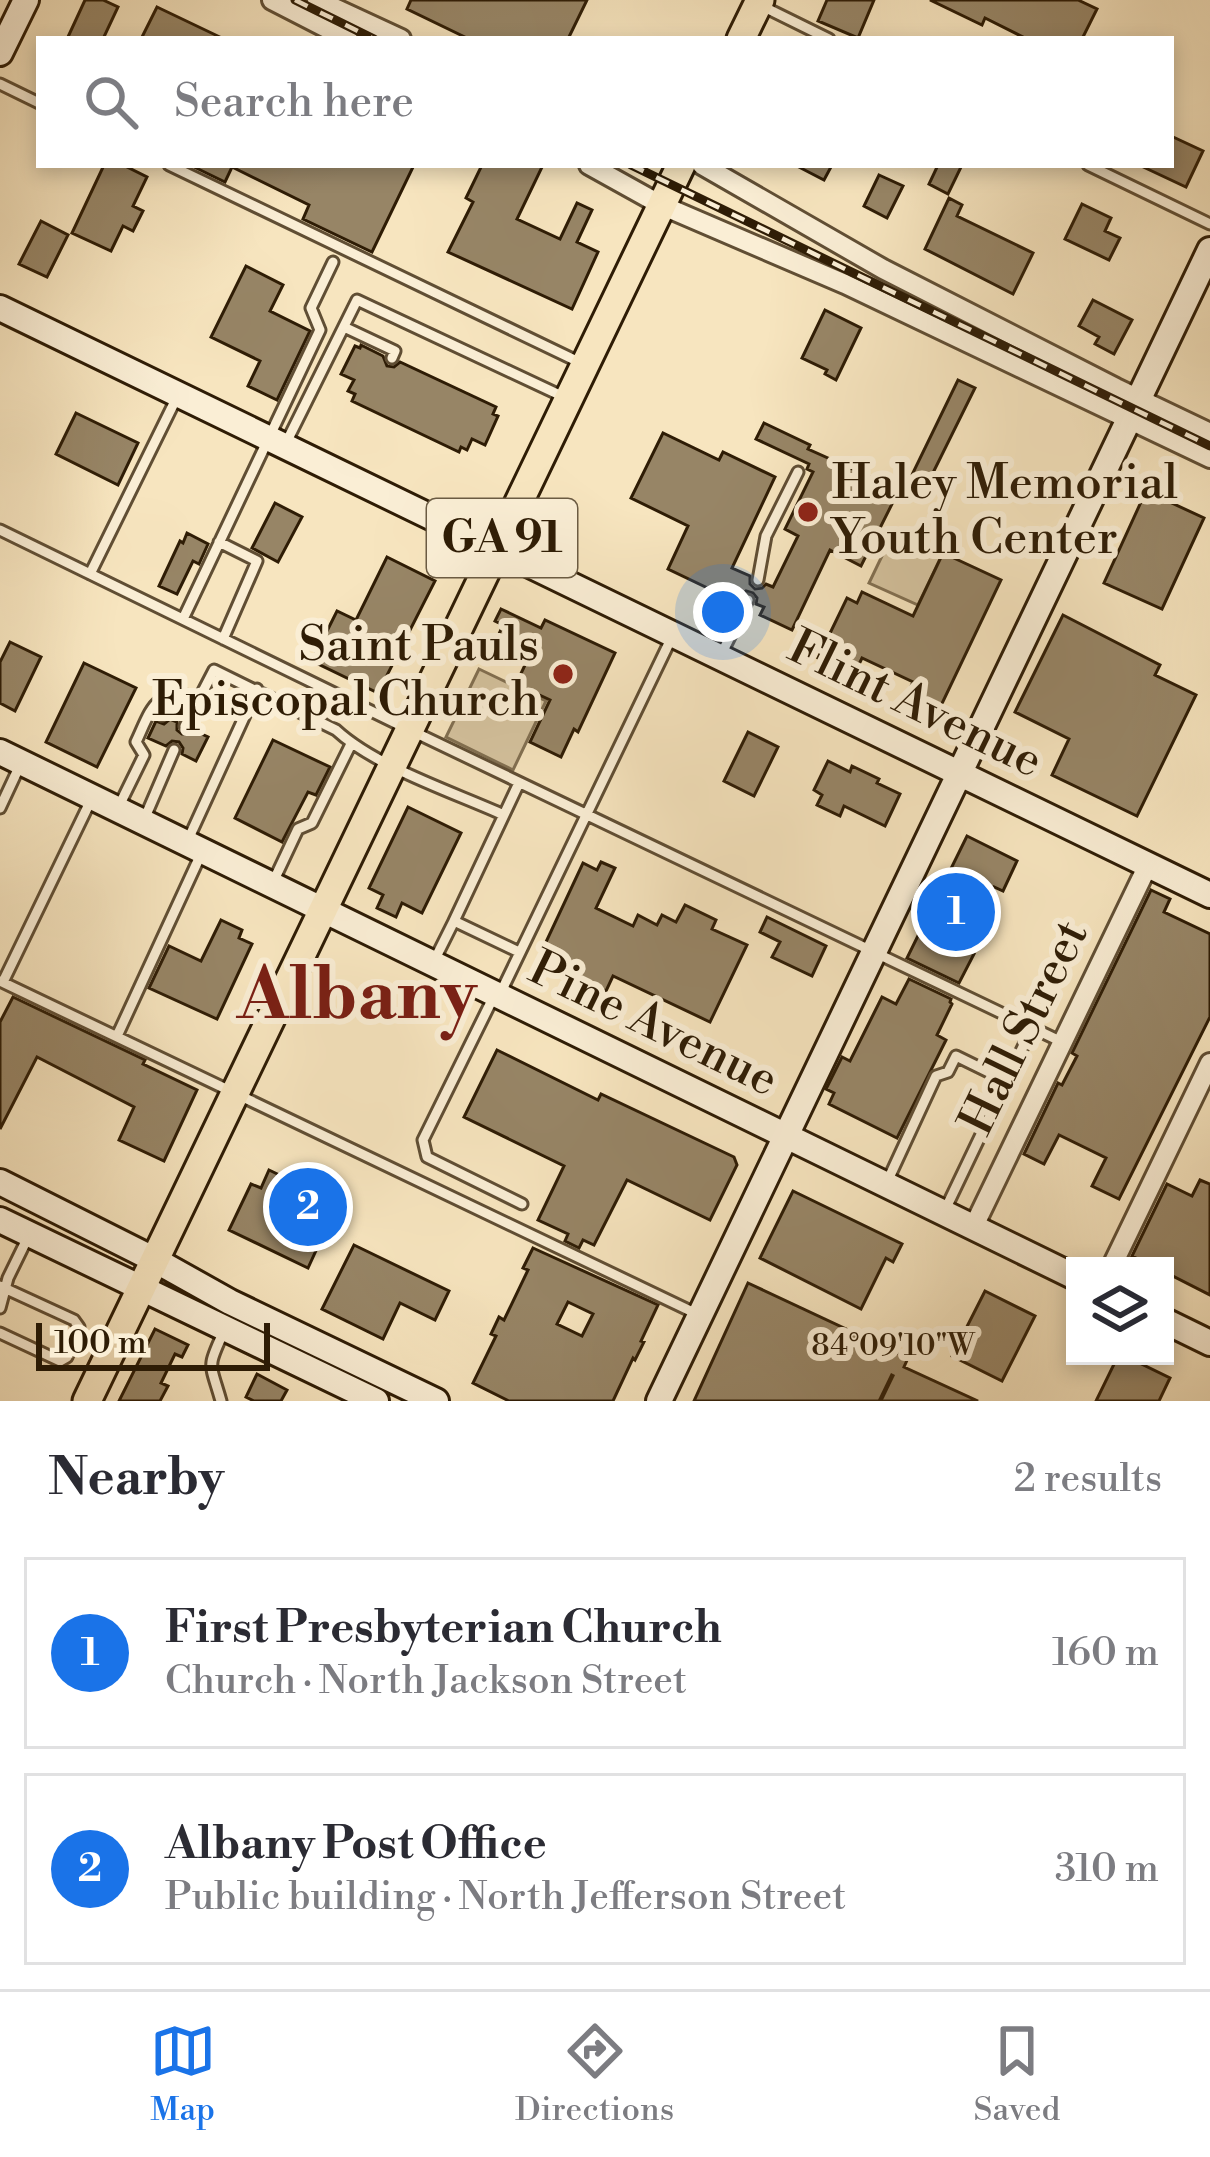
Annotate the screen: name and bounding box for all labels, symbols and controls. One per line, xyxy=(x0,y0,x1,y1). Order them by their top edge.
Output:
search box xyxy=(36,36,1174,168)
icon: search xyxy=(78,69,144,135)
text: Search here xyxy=(174,74,414,131)
place label: Haley Memorial Youth Center xyxy=(829,454,1178,569)
road number: GA 91 xyxy=(427,499,577,577)
marker: Haley Memorial Youth Center xyxy=(795,499,821,525)
your location xyxy=(693,582,753,642)
place label: Saint Pauls Episcopal Church xyxy=(152,616,539,731)
street label: Flint Avenue xyxy=(778,618,1052,792)
marker: Saint Pauls Episcopal Church xyxy=(550,661,576,687)
pin: 1 xyxy=(917,867,995,957)
street label: Hall Street xyxy=(947,911,1103,1145)
street label: Pine Avenue xyxy=(519,939,787,1111)
district label: Albany xyxy=(235,951,478,1041)
pin: 2 xyxy=(269,1162,347,1252)
map controls xyxy=(1066,1257,1174,1365)
button: layers xyxy=(1066,1257,1174,1365)
scale bar xyxy=(36,1317,270,1370)
text: 100 m xyxy=(54,1323,147,1364)
text: 84°09'10"W xyxy=(811,1327,975,1365)
text: Nearby xyxy=(48,1447,224,1511)
text: 2 results xyxy=(1014,1455,1162,1504)
text: First Presbyterian Church xyxy=(165,1600,722,1657)
text: 1 xyxy=(81,1629,99,1678)
text: 160 m xyxy=(1052,1629,1159,1678)
text: Church · North Jackson Street xyxy=(165,1657,687,1706)
text: Albany Post Office xyxy=(165,1816,547,1873)
text: 2 xyxy=(78,1845,102,1894)
text: 310 m xyxy=(1055,1845,1159,1894)
text: Public building · North Jefferson Street xyxy=(165,1873,846,1922)
tab: Map xyxy=(150,2018,216,2131)
tab: Directions xyxy=(515,2018,674,2131)
tab: Saved xyxy=(974,2018,1060,2131)

